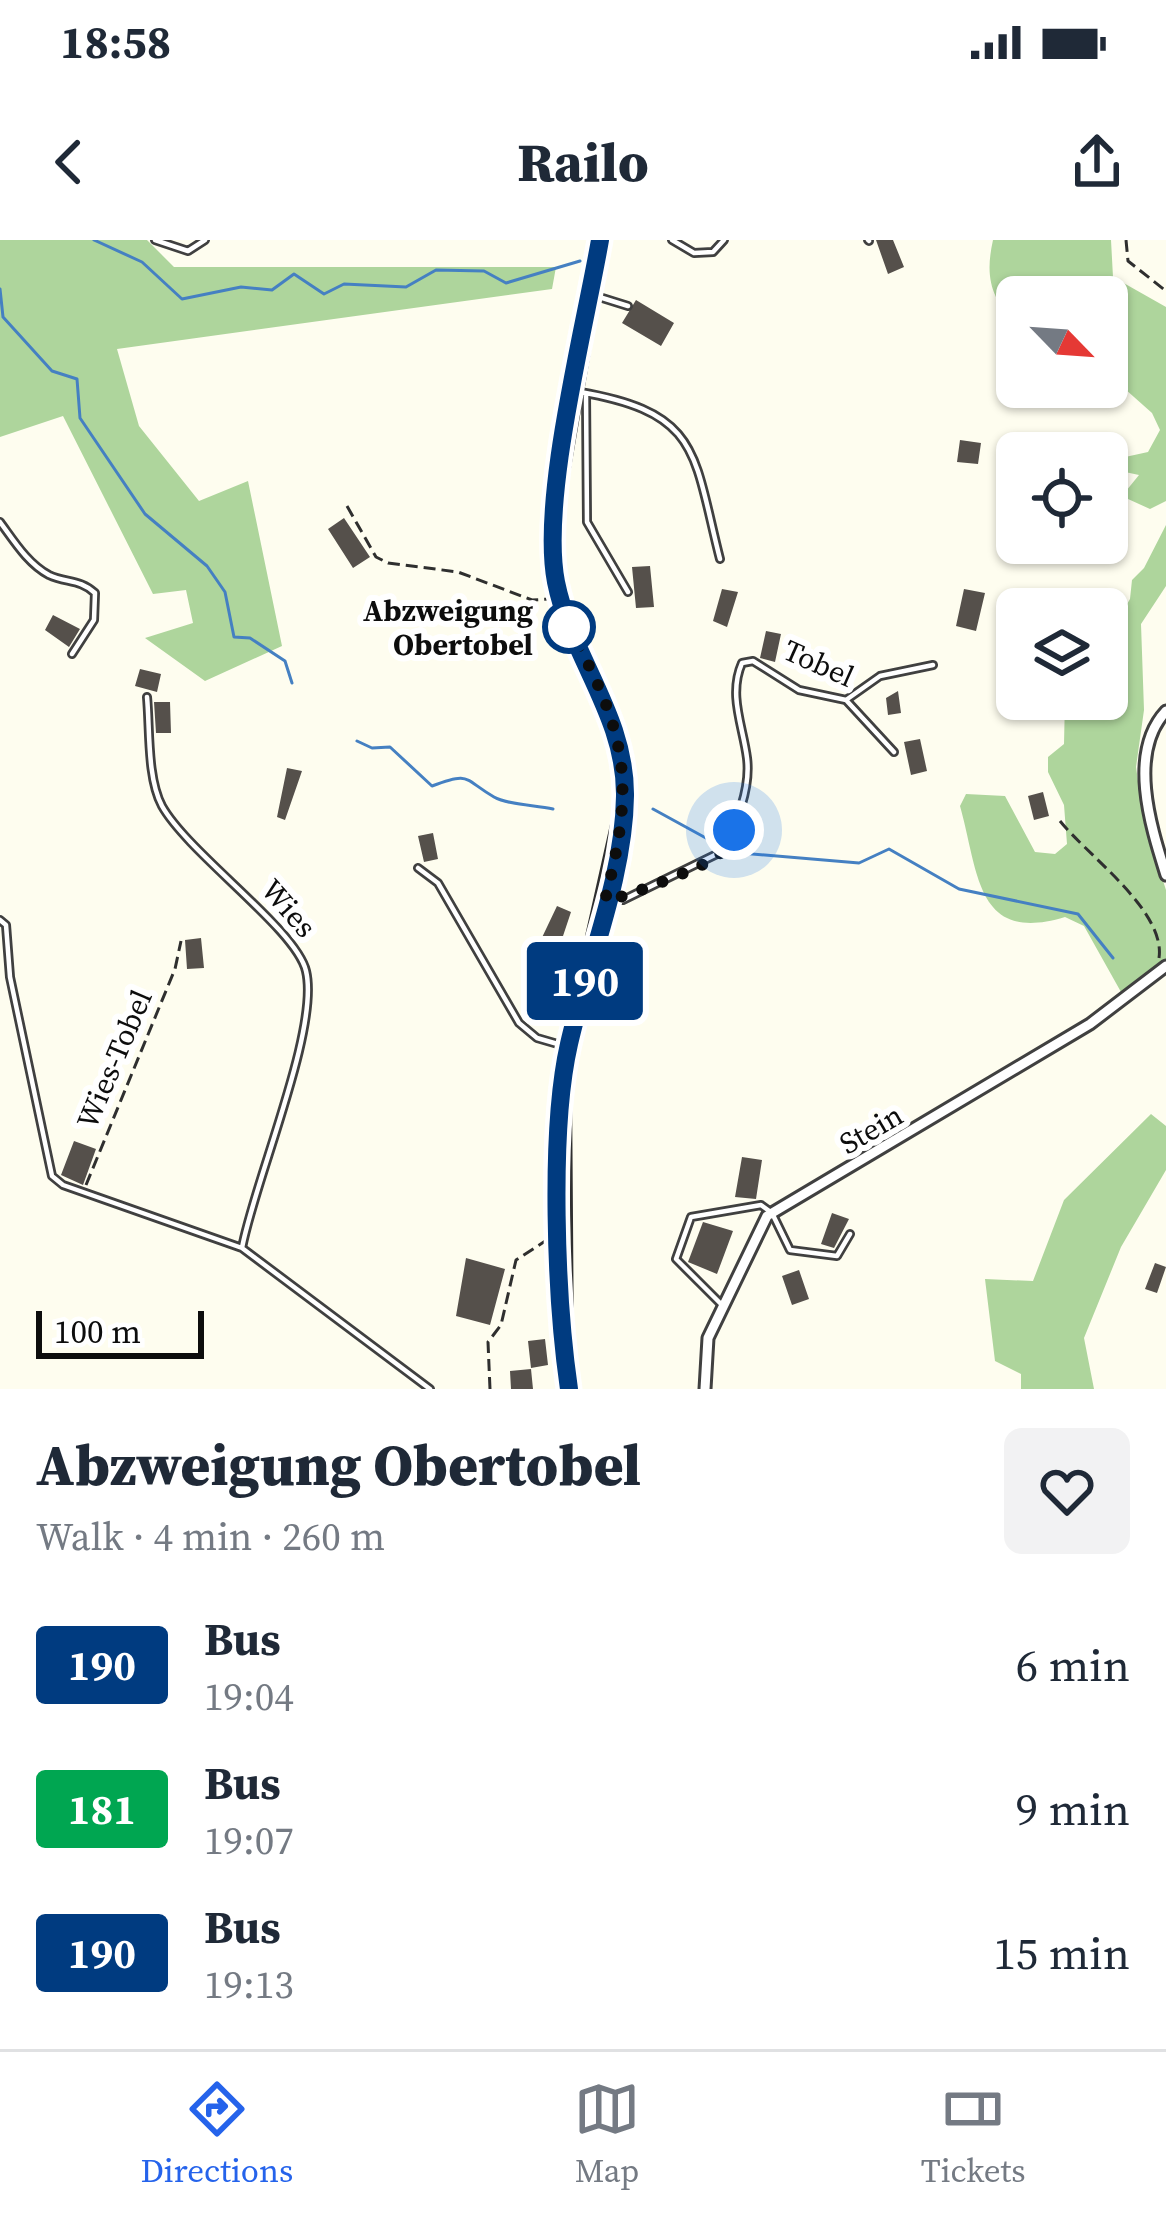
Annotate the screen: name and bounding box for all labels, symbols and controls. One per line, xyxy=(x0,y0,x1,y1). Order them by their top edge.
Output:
text: 18:58 xyxy=(60,11,171,73)
text: Railo xyxy=(517,125,649,199)
icon: back xyxy=(36,129,102,195)
icon: share xyxy=(1064,129,1130,195)
north arrow xyxy=(996,276,1128,408)
map controls xyxy=(996,276,1128,720)
button: locate xyxy=(996,432,1128,564)
button: layers xyxy=(996,588,1128,720)
place label: Abzweigung Obertobel xyxy=(363,590,533,665)
marker: Abzweigung Obertobel xyxy=(544,602,594,652)
street label: Tobel xyxy=(777,629,861,697)
your location xyxy=(704,800,764,860)
street label: Wies xyxy=(252,870,326,946)
line badge: 190 xyxy=(516,942,654,1020)
text: 190 xyxy=(551,952,619,1010)
street label: Wies-Tobel xyxy=(66,983,162,1135)
street label: Stein xyxy=(832,1094,910,1164)
scale bar xyxy=(36,1305,204,1358)
text: 100 m xyxy=(54,1309,141,1354)
text: Abzweigung Obertobel xyxy=(36,1426,641,1504)
button: heart xyxy=(1004,1428,1130,1554)
text: Walk · 4 min · 260 m xyxy=(36,1510,385,1563)
text: Bus xyxy=(204,1608,281,1670)
text: 6 min xyxy=(1016,1634,1130,1696)
text: 190 xyxy=(68,1636,136,1694)
text: 19:04 xyxy=(204,1670,294,1723)
text: Bus xyxy=(204,1752,281,1814)
text: 9 min xyxy=(1016,1778,1130,1840)
text: 181 xyxy=(68,1780,136,1838)
text: 19:07 xyxy=(204,1814,294,1867)
text: Bus xyxy=(204,1896,281,1958)
text: 15 min xyxy=(993,1922,1130,1984)
text: 190 xyxy=(68,1924,136,1982)
text: 19:13 xyxy=(204,1958,294,2011)
tab: Directions xyxy=(140,2076,293,2193)
tab: Map xyxy=(574,2076,640,2193)
tab: Tickets xyxy=(921,2076,1026,2193)

